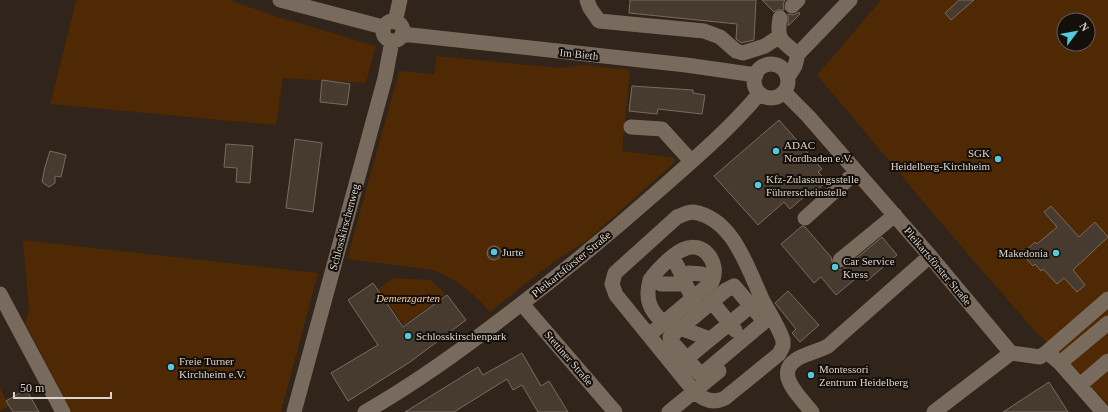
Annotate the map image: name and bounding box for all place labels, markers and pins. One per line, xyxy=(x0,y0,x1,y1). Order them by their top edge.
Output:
place label: ADAC Nordbaden e.V. xyxy=(784,139,853,164)
marker: ADAC Nordbaden e.V. xyxy=(771,146,781,156)
place label: SGK Heidelberg-Kirchheim xyxy=(891,147,990,172)
marker: SGK Heidelberg-Kirchheim xyxy=(993,154,1003,164)
place label: Kfz-Zulassungsstelle Führerscheinstelle xyxy=(766,173,859,198)
marker: Kfz-Zulassungsstelle Führerscheinstelle xyxy=(753,180,763,190)
place label: Jurte xyxy=(502,246,524,258)
marker: Jurte xyxy=(489,247,499,257)
place label: Makedonia xyxy=(999,247,1048,259)
marker: Makedonia xyxy=(1051,248,1061,258)
place label: Car Service Kress xyxy=(843,255,895,280)
marker: Car Service Kress xyxy=(830,262,840,272)
place label: Schlosskirschenpark xyxy=(416,330,507,342)
marker: Schlosskirschenpark xyxy=(403,331,413,341)
place label: Freie Turner Kirchheim e.V. xyxy=(179,355,246,380)
marker: Freie Turner Kirchheim e.V. xyxy=(166,362,176,372)
place label: Montessori Zentrum Heidelberg xyxy=(819,363,909,388)
marker: Montessori Zentrum Heidelberg xyxy=(806,370,816,380)

